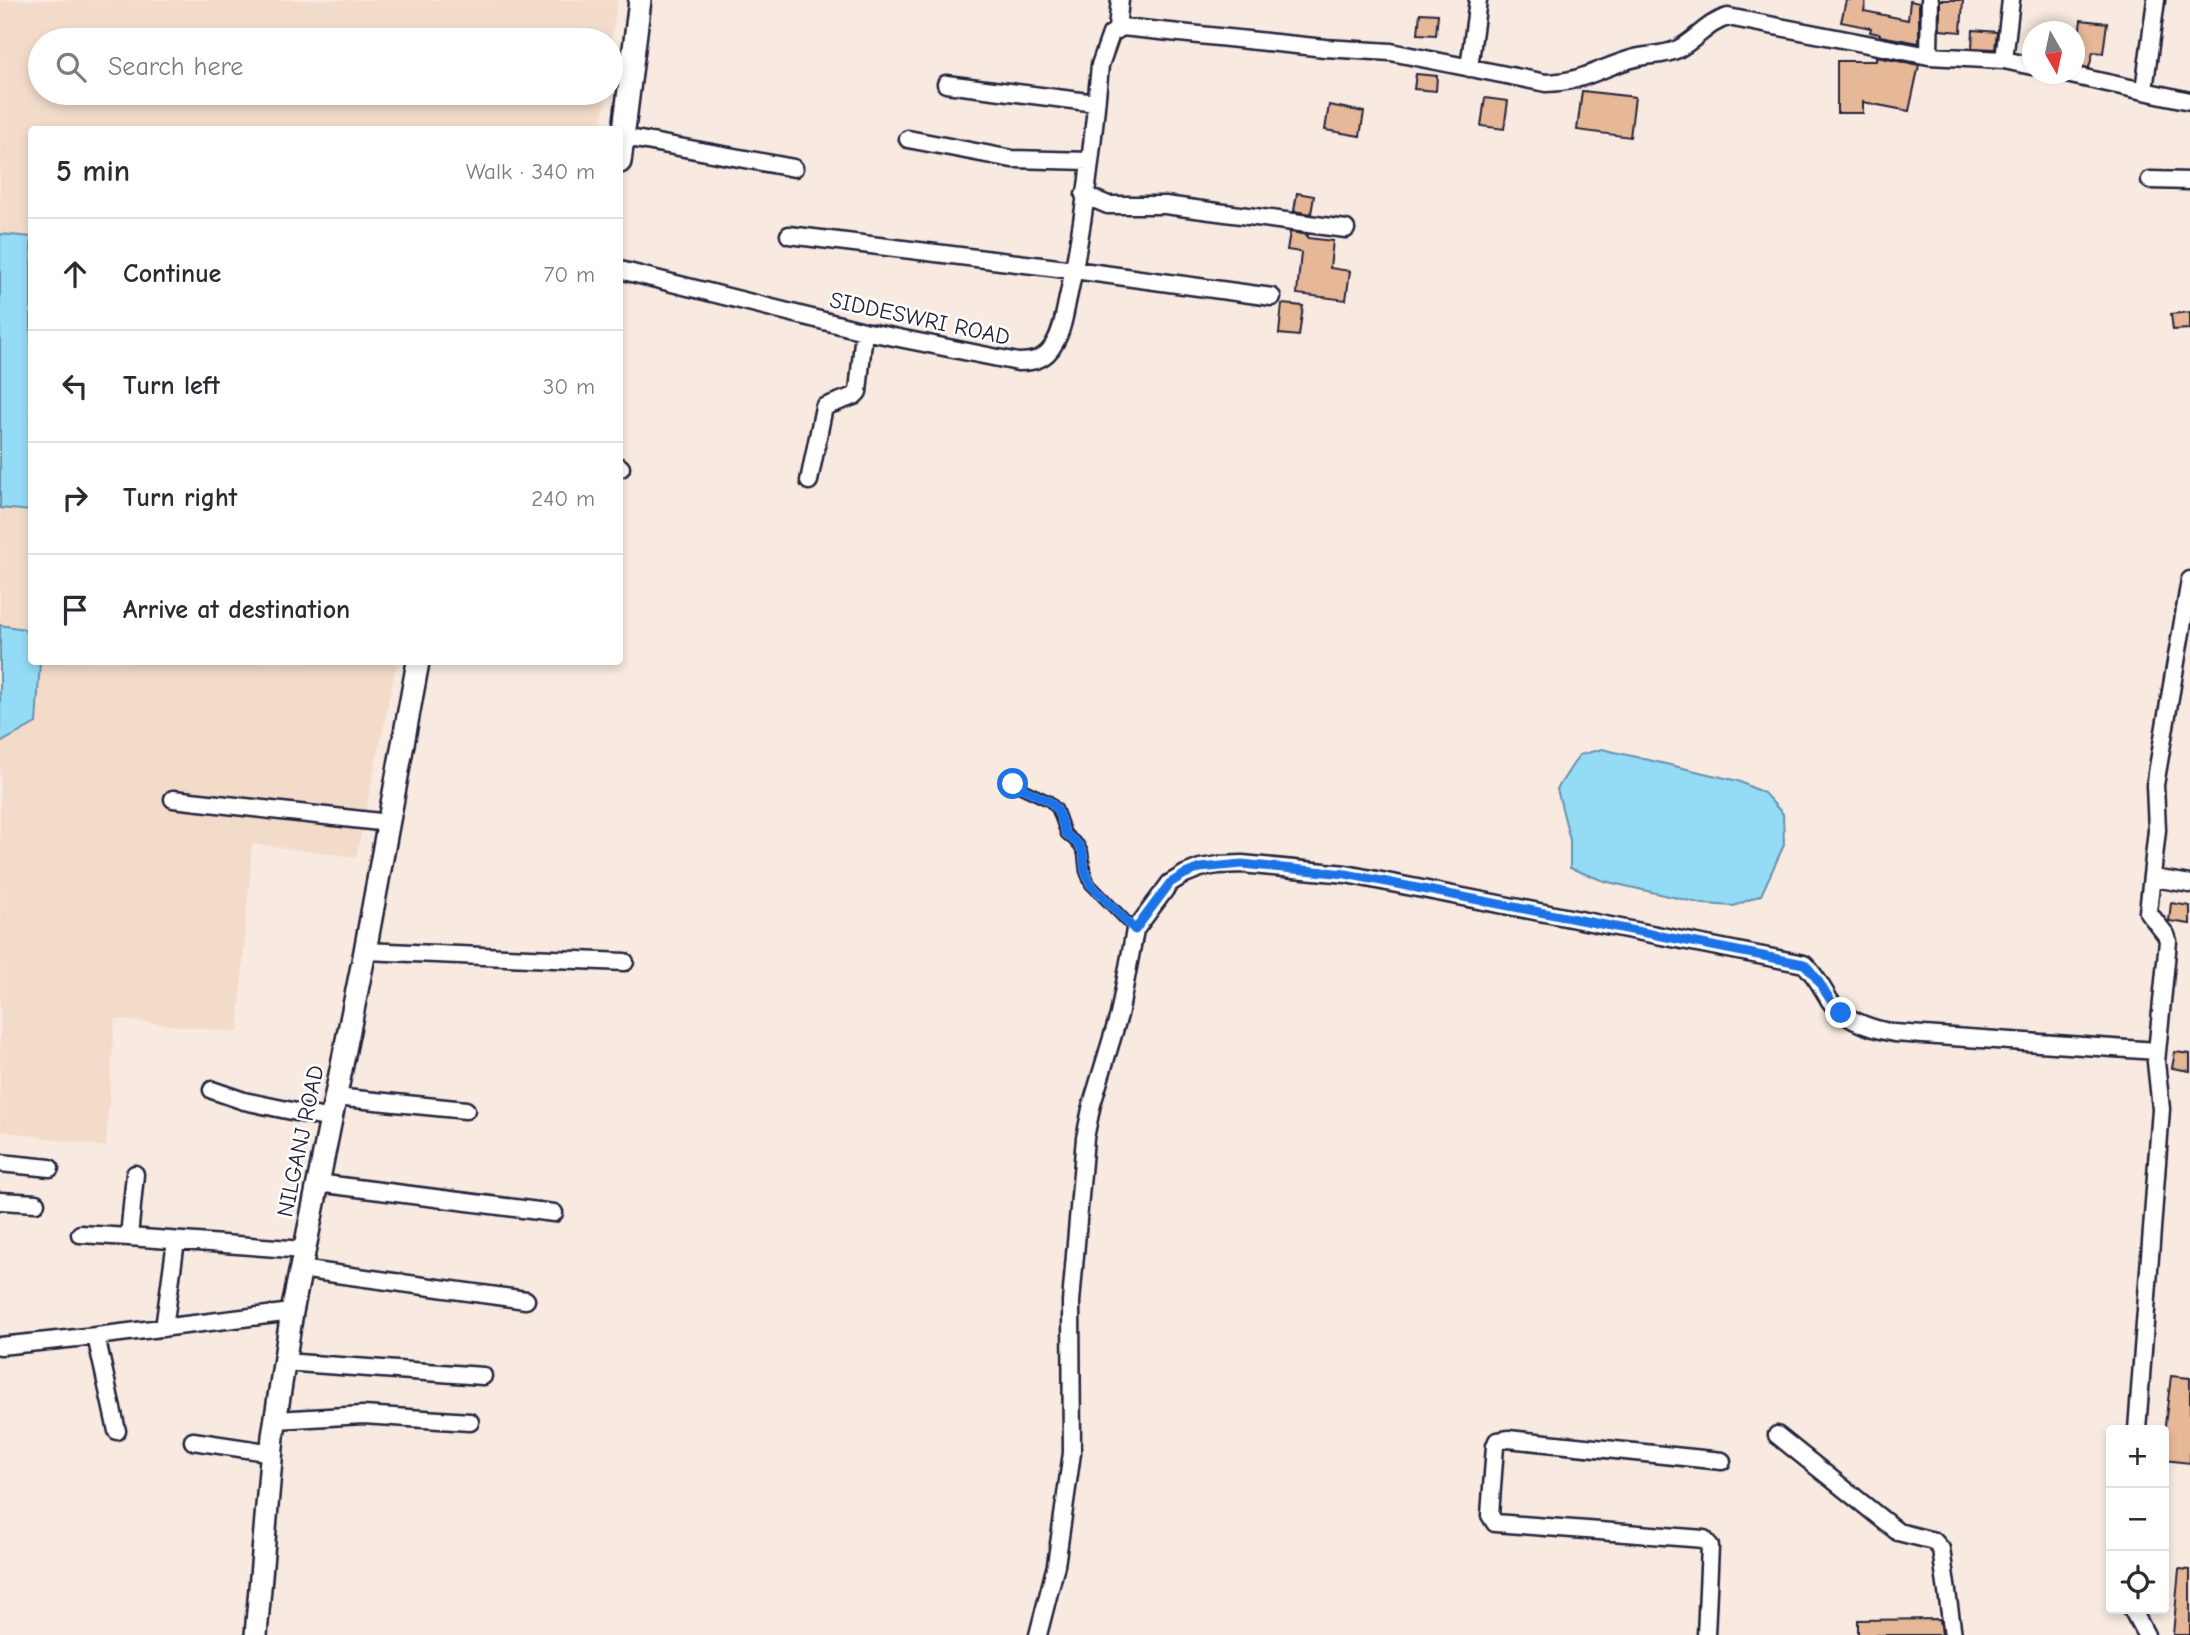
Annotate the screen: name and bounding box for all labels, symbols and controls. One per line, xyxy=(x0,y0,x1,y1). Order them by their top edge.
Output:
north arrow xyxy=(2022,21,2085,84)
search box xyxy=(28,28,623,105)
icon: search xyxy=(52,48,90,86)
text: Search here xyxy=(108,52,243,82)
text: 5 min xyxy=(56,154,130,189)
text: Walk · 340 m xyxy=(466,158,595,185)
icon: ahead xyxy=(56,255,94,293)
text: Continue xyxy=(123,259,221,289)
text: 70 m xyxy=(543,261,595,288)
street label: SIDDESWRI ROAD xyxy=(827,286,1013,351)
icon: left xyxy=(56,367,94,405)
text: Turn left xyxy=(123,371,220,401)
text: 30 m xyxy=(543,373,595,400)
icon: right xyxy=(56,479,94,517)
text: Turn right xyxy=(123,483,237,513)
text: 240 m xyxy=(531,485,595,512)
icon: arrive xyxy=(56,591,94,629)
text: Arrive at destination xyxy=(123,595,350,625)
route start xyxy=(997,768,1028,799)
route end xyxy=(1825,997,1856,1028)
street label: NILGANJ ROAD xyxy=(271,1063,330,1219)
map controls xyxy=(2106,1425,2169,1614)
button: + xyxy=(2106,1425,2169,1488)
button: − xyxy=(2106,1488,2169,1551)
button: locate xyxy=(2106,1551,2169,1614)

